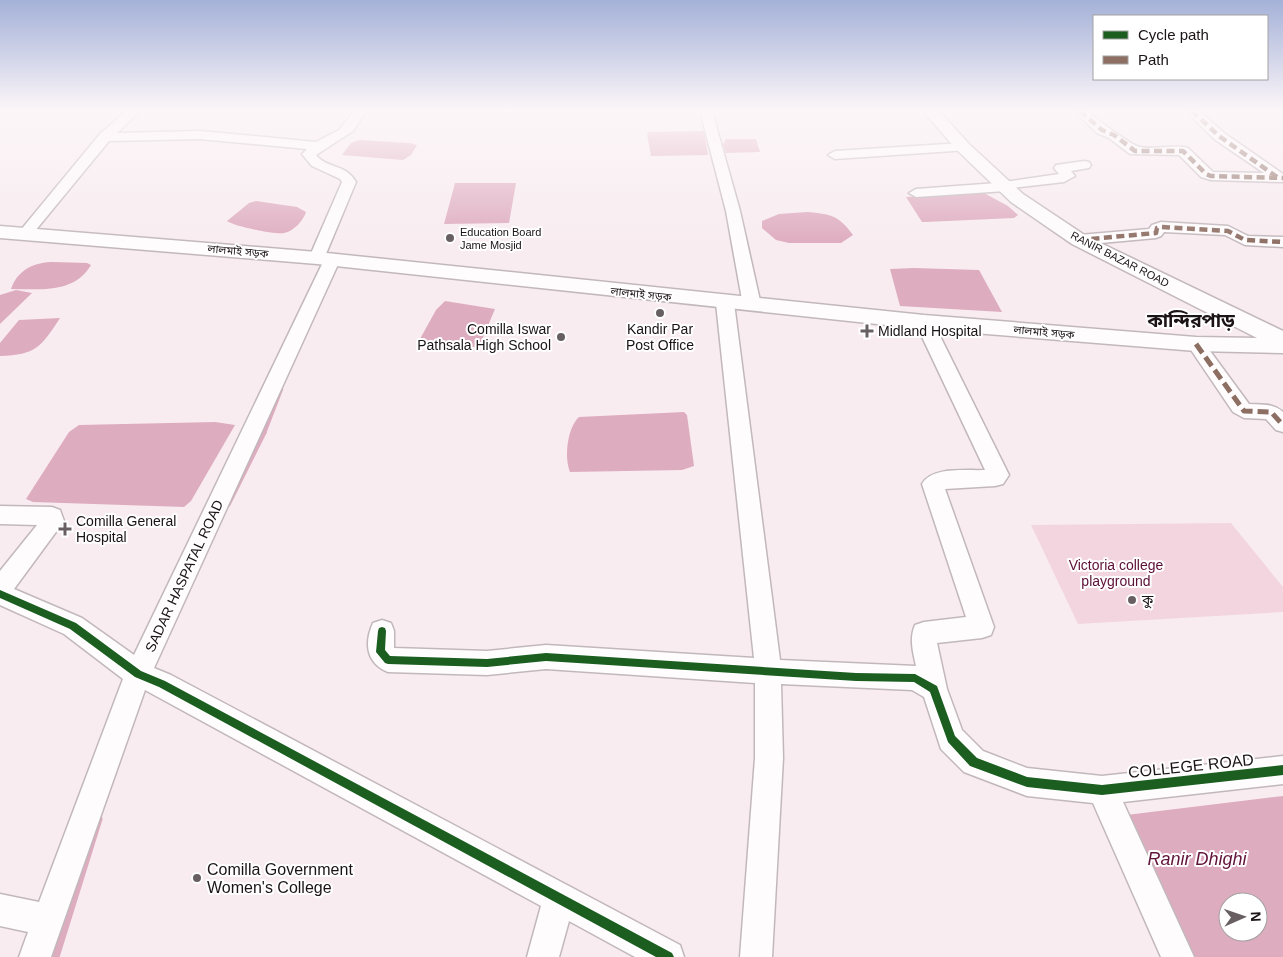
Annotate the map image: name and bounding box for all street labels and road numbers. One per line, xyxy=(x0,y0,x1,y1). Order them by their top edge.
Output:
street label: RANIR BAZAR ROAD xyxy=(1069,229,1171,289)
street label: লালমাই সড়ক xyxy=(206,242,269,260)
street label: লালমাই সড়ক xyxy=(609,285,672,303)
street label: লালমাই সড়ক xyxy=(1012,323,1075,341)
street label: SADAR HASPATAL ROAD xyxy=(142,497,226,655)
street label: COLLEGE ROAD xyxy=(1127,751,1255,781)

